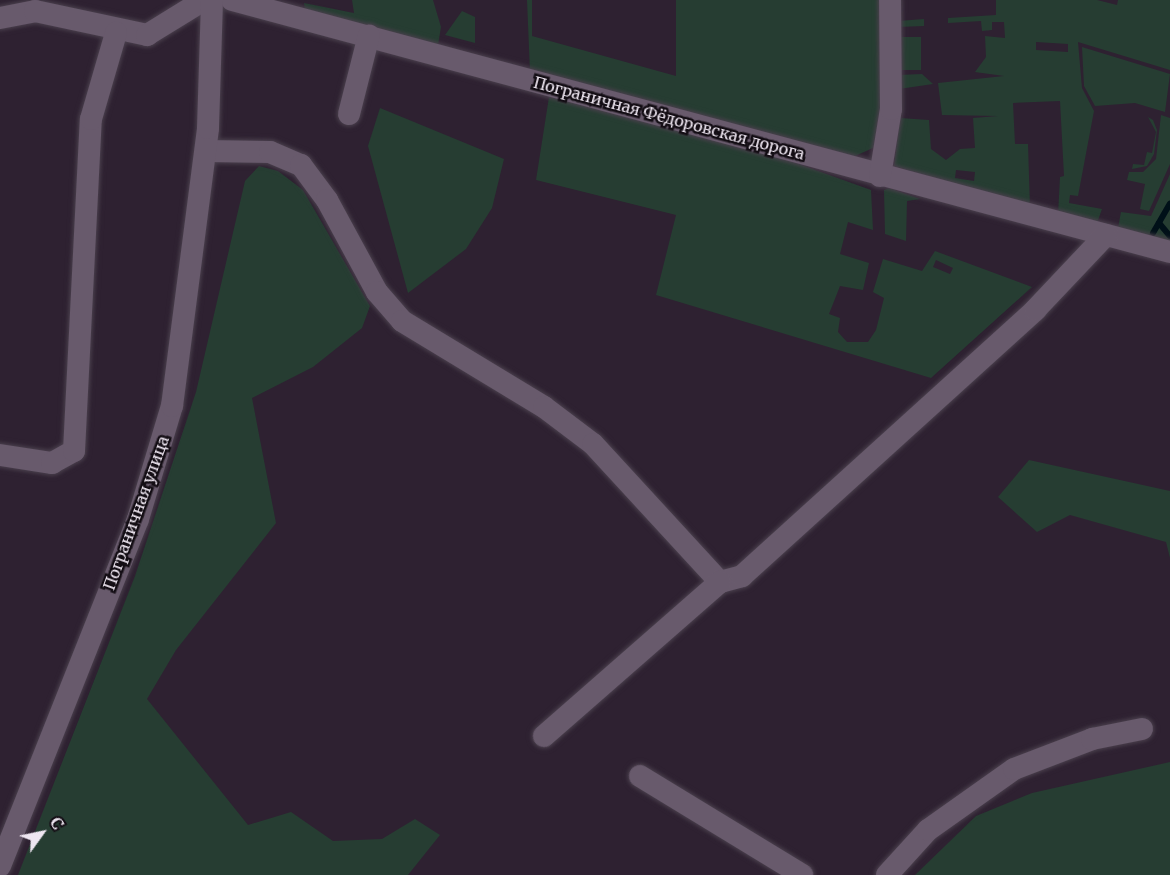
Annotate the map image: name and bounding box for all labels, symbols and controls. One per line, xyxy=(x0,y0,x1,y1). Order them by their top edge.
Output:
street label: Пограничная Фёдоровская дорога xyxy=(531,73,807,163)
street label: Пограничная улица xyxy=(99,433,173,593)
north arrow xyxy=(12,803,72,863)
text: С xyxy=(46,813,68,833)

